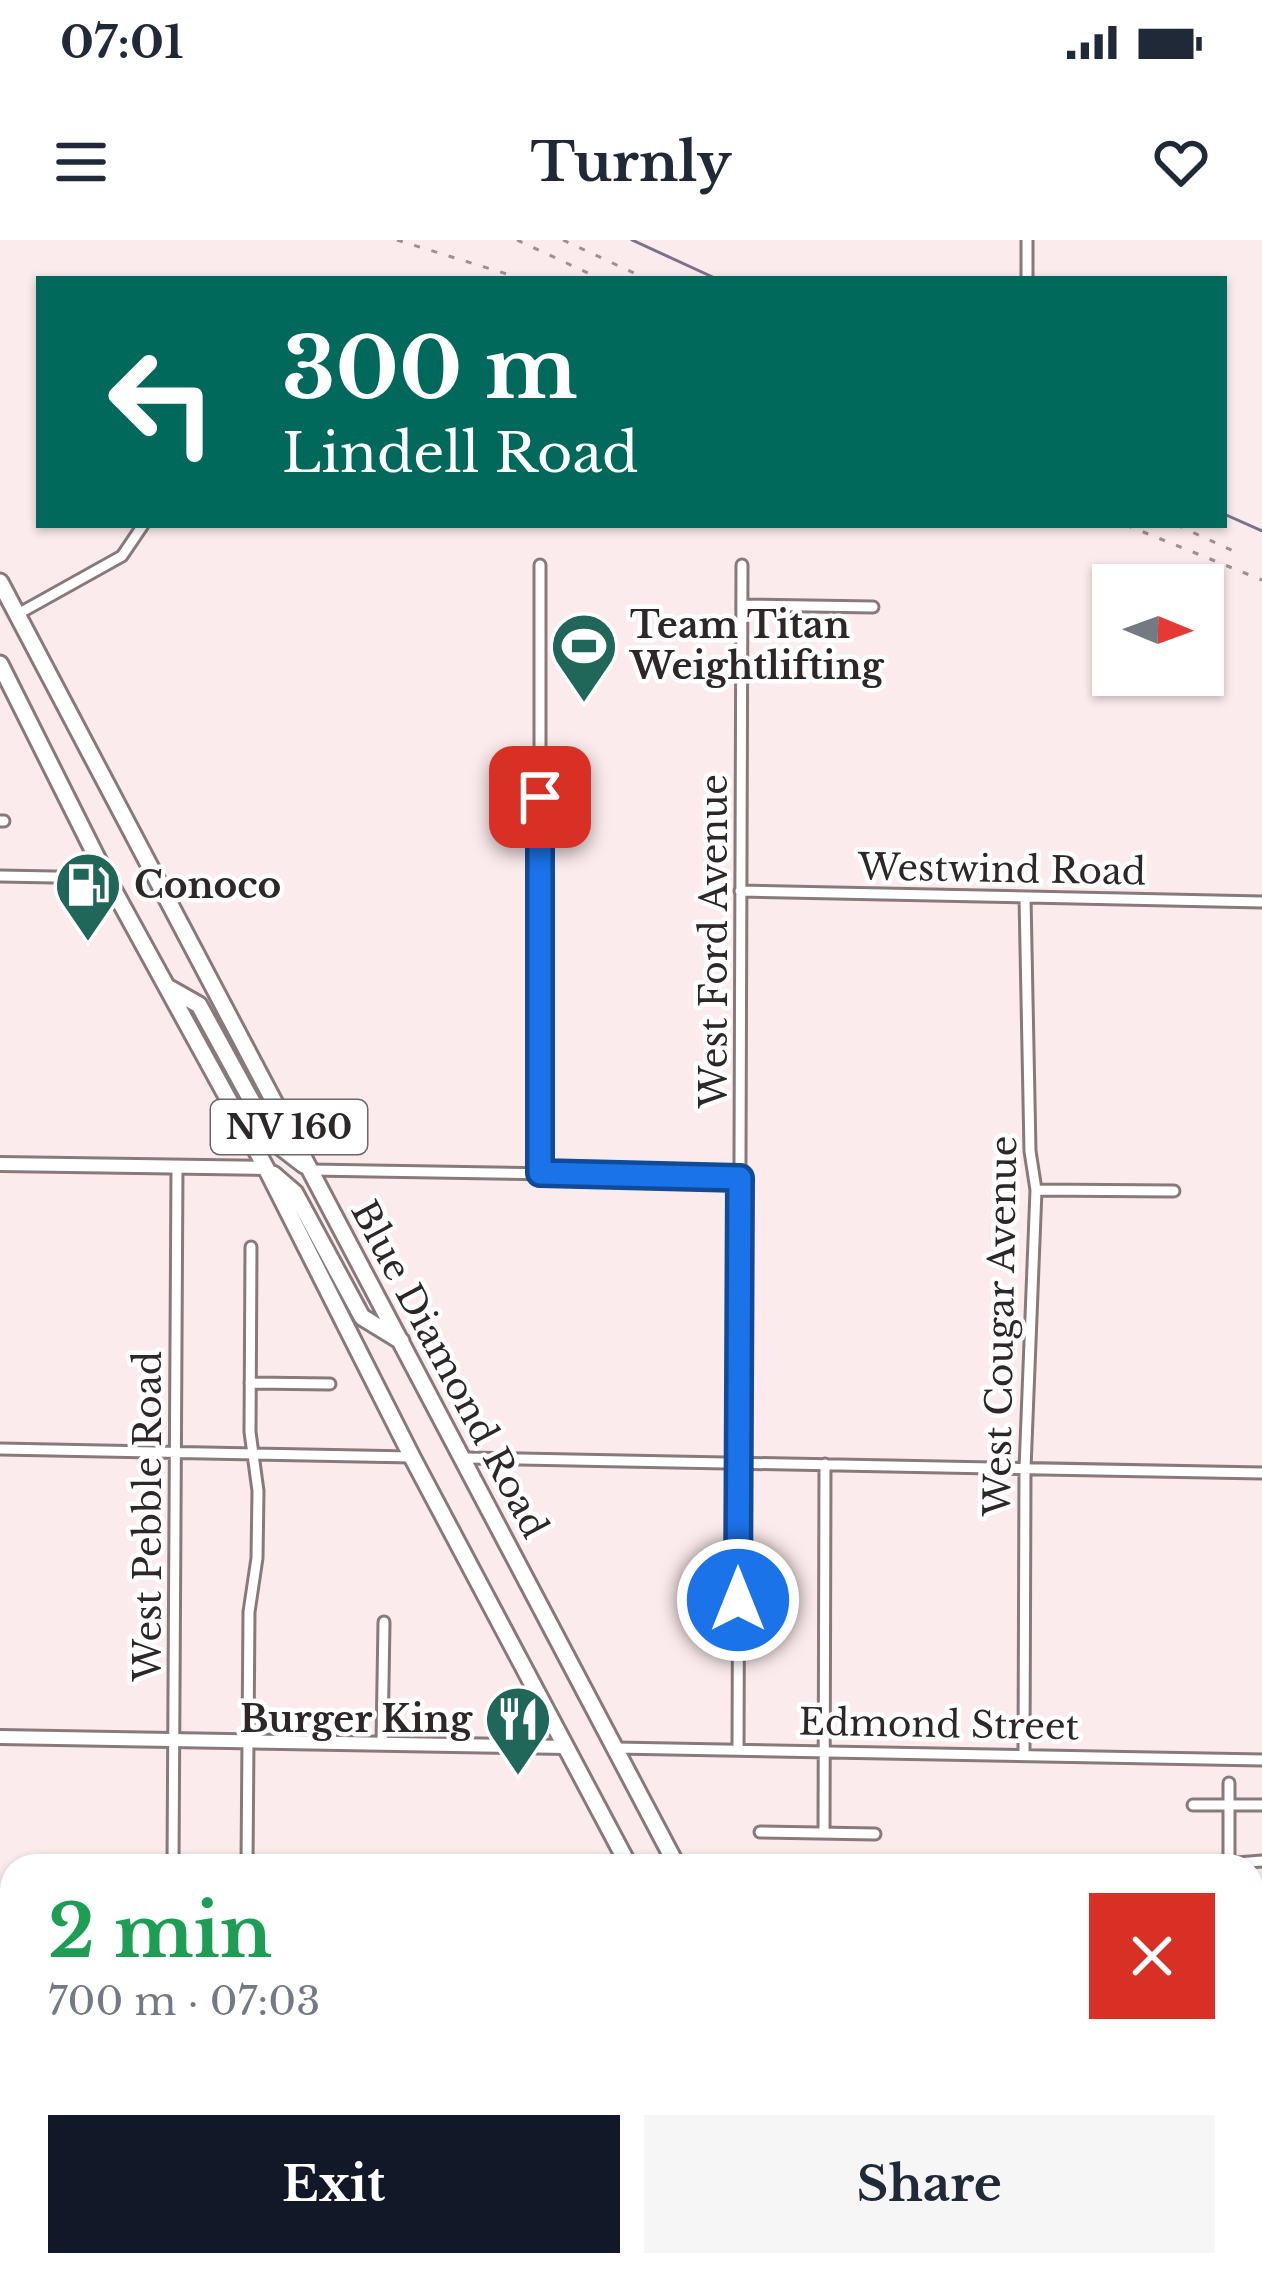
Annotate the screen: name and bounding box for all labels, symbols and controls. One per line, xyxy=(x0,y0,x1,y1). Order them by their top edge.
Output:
text: 07:01 xyxy=(60,14,184,70)
icon: menu xyxy=(48,129,114,195)
text: Turnly xyxy=(531,129,731,196)
icon: heart xyxy=(1148,129,1214,195)
text: 300 m xyxy=(282,317,578,421)
icon: left xyxy=(84,324,240,480)
text: Lindell Road xyxy=(282,420,639,487)
north arrow xyxy=(1092,564,1224,696)
map controls xyxy=(1092,564,1224,696)
place label: Team Titan Weightlifting xyxy=(628,603,885,689)
sports icon: Team Titan Weightlifting xyxy=(549,611,619,705)
pin xyxy=(489,746,591,848)
icon: arrive xyxy=(507,764,573,830)
street label: West Ford Avenue xyxy=(692,774,737,1109)
street label: Westwind Road xyxy=(856,844,1147,895)
fuel station icon: Conoco xyxy=(53,850,123,944)
place label: Conoco xyxy=(134,863,281,908)
road number: NV 160 xyxy=(211,1100,367,1154)
street label: West Cougar Avenue xyxy=(975,1135,1026,1518)
street label: Blue Diamond Road xyxy=(341,1193,558,1546)
street label: West Pebble Road xyxy=(126,1351,171,1682)
position arrow xyxy=(675,1537,801,1663)
restaurant icon: Burger King xyxy=(483,1684,553,1778)
place label: Burger King xyxy=(240,1697,473,1742)
street label: Edmond Street xyxy=(798,1700,1080,1749)
text: 2 min xyxy=(48,1887,272,1976)
button: close xyxy=(1089,1893,1215,2019)
text: 700 m · 07:03 xyxy=(48,1977,320,2026)
button: Exit xyxy=(48,2115,620,2253)
button: Share xyxy=(644,2115,1215,2253)

